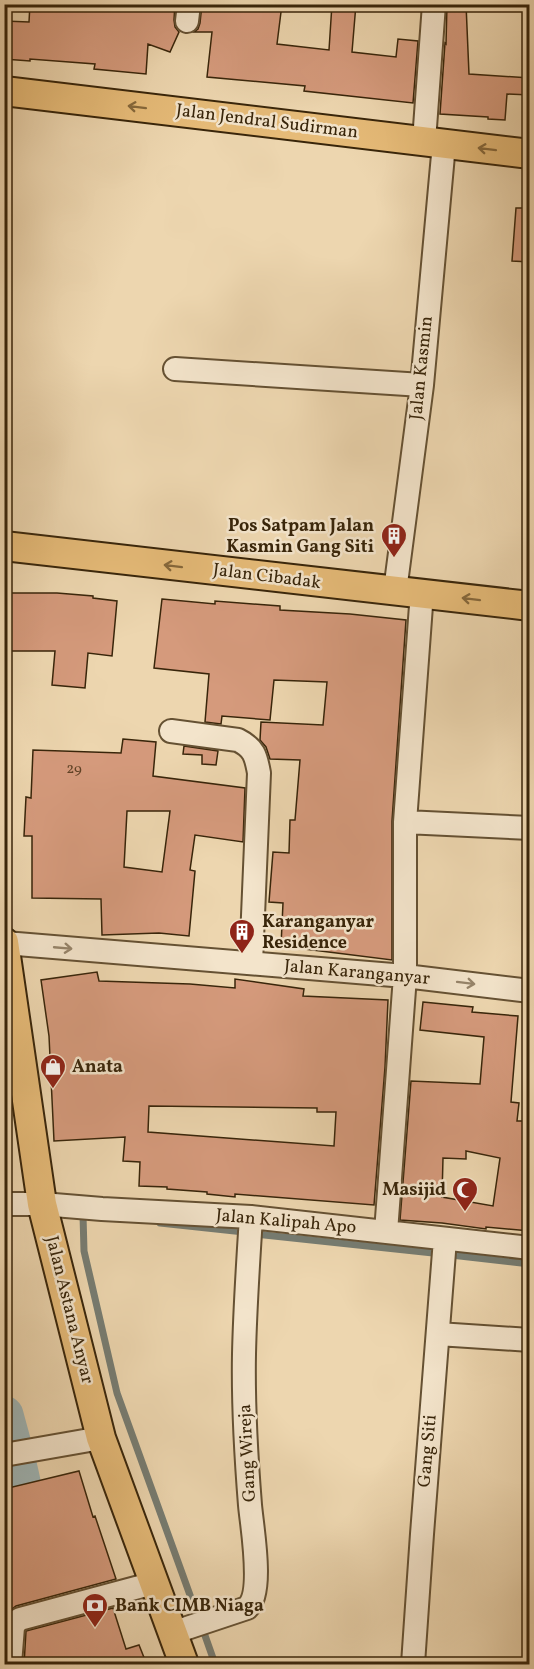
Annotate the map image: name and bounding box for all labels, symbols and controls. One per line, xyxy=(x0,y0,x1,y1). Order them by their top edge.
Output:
street label: Jalan Jendral Sudirman xyxy=(175,98,360,146)
one-way arrow xyxy=(128,101,147,112)
one-way arrow xyxy=(477,143,497,154)
street label: Jalan Kasmin xyxy=(404,314,440,421)
place label: Pos Satpam Jalan Kasmin Gang Siti xyxy=(226,514,374,560)
building icon: Pos Satpam Jalan Kasmin Gang Siti xyxy=(379,521,409,559)
street label: Jalan Cibadak xyxy=(212,558,323,596)
one-way arrow xyxy=(164,560,184,571)
one-way arrow xyxy=(462,593,482,604)
house number: 29 xyxy=(66,759,82,780)
place label: Karanganyar Residence xyxy=(262,910,375,956)
building icon: Karanganyar Residence xyxy=(227,917,257,955)
one-way arrow xyxy=(52,943,72,954)
street label: Jalan Karanganyar xyxy=(283,954,431,992)
one-way arrow xyxy=(456,978,476,989)
shop icon: Anata xyxy=(38,1052,68,1090)
place label: Anata xyxy=(72,1055,123,1080)
mosque icon: Masijid xyxy=(450,1175,480,1213)
place label: Masijid xyxy=(382,1178,446,1203)
street label: Jalan Kalipah Apo xyxy=(215,1203,357,1241)
street label: Jalan Astana Anyar xyxy=(39,1233,100,1387)
street label: Gang Wireja xyxy=(233,1403,263,1503)
street label: Gang Siti xyxy=(412,1414,444,1488)
bank icon: Bank CIMB Niaga xyxy=(80,1591,110,1629)
place label: Bank CIMB Niaga xyxy=(115,1594,264,1619)

